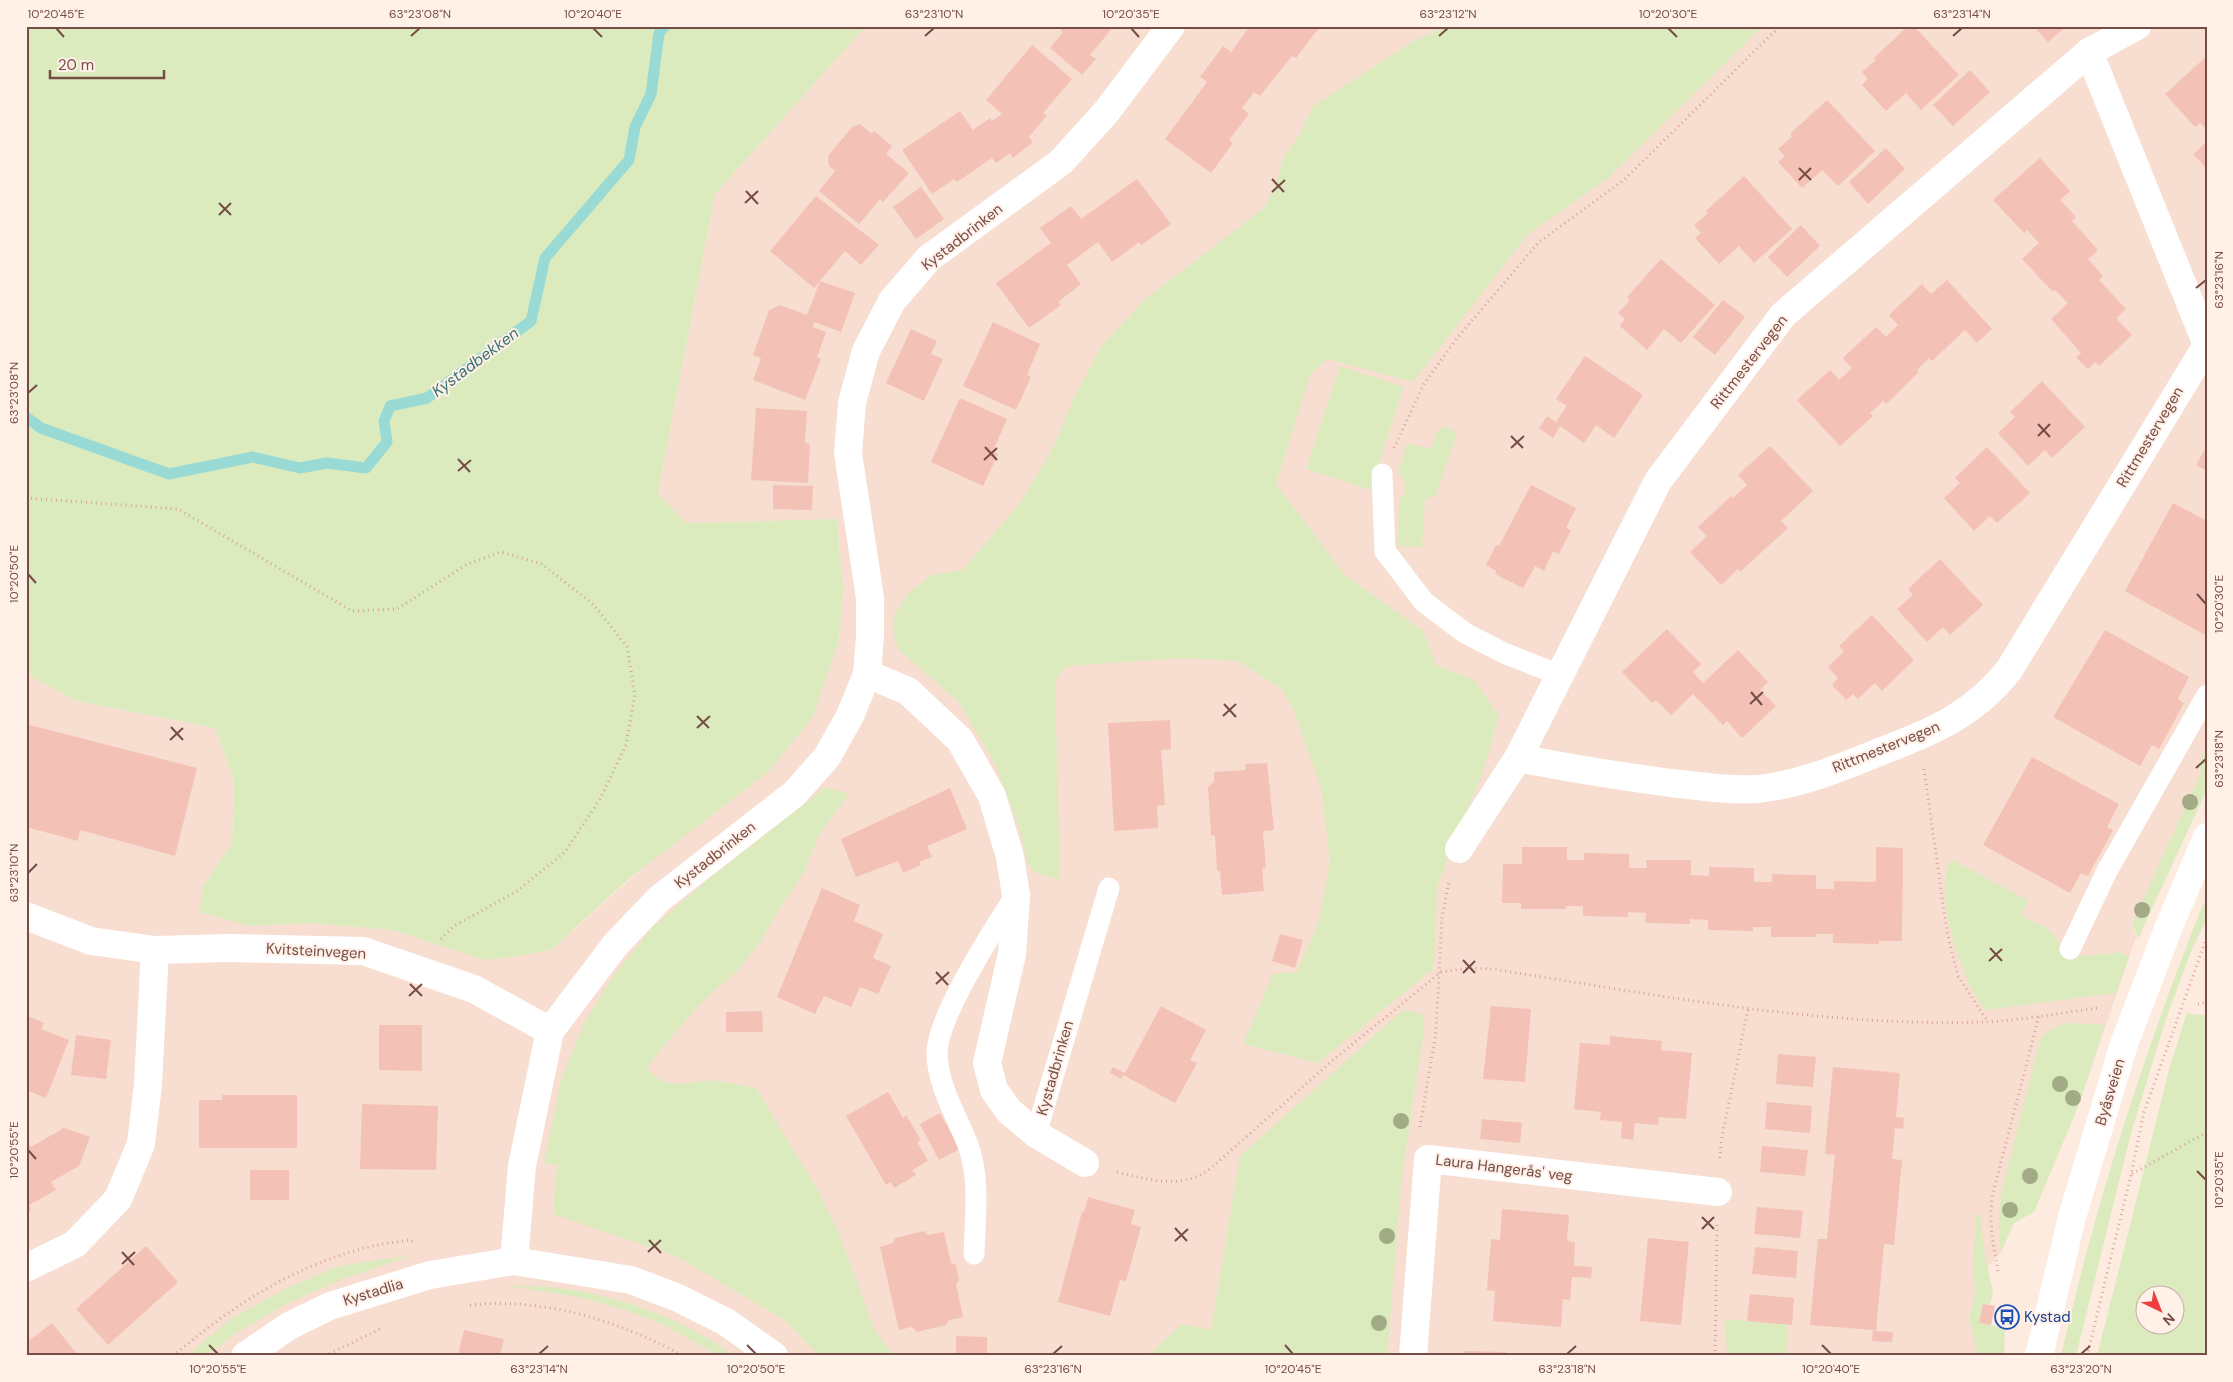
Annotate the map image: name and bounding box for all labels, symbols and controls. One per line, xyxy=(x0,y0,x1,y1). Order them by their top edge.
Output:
text: 10°20'45"E xyxy=(27,6,85,22)
text: 63°23'08"N xyxy=(389,6,451,22)
text: 10°20'40"E xyxy=(564,6,622,22)
text: 63°23'10"N xyxy=(905,6,963,22)
text: 10°20'35"E xyxy=(1102,6,1160,22)
text: 63°23'12"N xyxy=(1419,6,1477,22)
text: 10°20'30"E xyxy=(1639,6,1697,22)
text: 63°23'14"N xyxy=(1933,6,1991,22)
scale bar xyxy=(50,48,164,80)
text: 20 m xyxy=(58,55,94,75)
street label: Kystadbrinken xyxy=(917,199,1007,275)
text: 63°23'16"N xyxy=(2211,251,2227,309)
street label: Rittmestervegen xyxy=(1706,311,1792,413)
water label: Kystadbekken xyxy=(427,322,523,402)
text: 63°23'08"N xyxy=(6,362,22,424)
street label: Rittmestervegen xyxy=(2112,383,2188,491)
text: 10°20'50"E xyxy=(6,545,22,603)
text: 10°20'30"E xyxy=(2211,575,2227,633)
street label: Rittmestervegen xyxy=(1829,716,1943,778)
text: 63°23'18"N xyxy=(2211,730,2227,788)
street label: Kystadbrinken xyxy=(670,817,760,893)
text: 63°23'10"N xyxy=(6,844,22,902)
street label: Kvitsteinvegen xyxy=(265,938,367,964)
street label: Kystadbrinken xyxy=(1032,1018,1078,1118)
street label: Byåsveien xyxy=(2090,1056,2130,1128)
text: 10°20'55"E xyxy=(6,1121,22,1179)
street label: Laura Hangerås' veg xyxy=(1434,1150,1574,1186)
text: 10°20'35"E xyxy=(2211,1151,2227,1209)
street label: Kystadlia xyxy=(341,1273,405,1311)
north arrow xyxy=(2136,1284,2186,1334)
bus stop icon: Kystad xyxy=(1994,1304,2020,1330)
place label: Kystad xyxy=(2024,1307,2071,1327)
text: N xyxy=(2159,1309,2179,1330)
text: 10°20'55"E xyxy=(189,1361,247,1377)
text: 63°23'14"N xyxy=(510,1361,568,1377)
text: 10°20'50"E xyxy=(727,1361,785,1377)
text: 63°23'16"N xyxy=(1024,1361,1082,1377)
text: 10°20'45"E xyxy=(1264,1361,1322,1377)
text: 63°23'18"N xyxy=(1538,1361,1596,1377)
text: 10°20'40"E xyxy=(1802,1361,1860,1377)
text: 63°23'20"N xyxy=(2050,1361,2112,1377)

